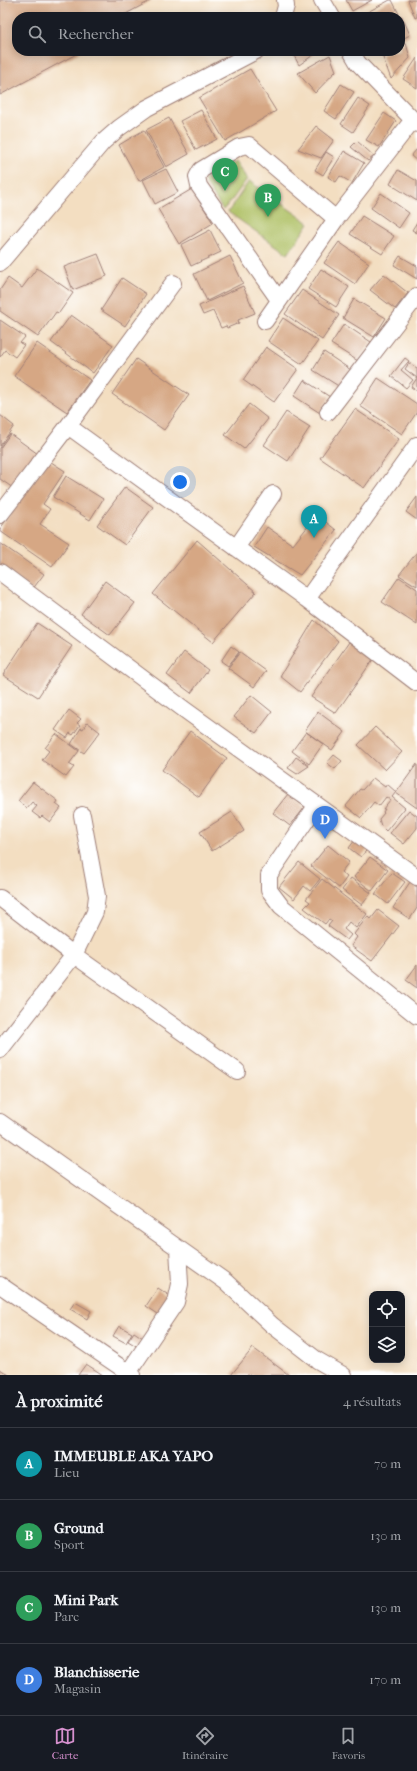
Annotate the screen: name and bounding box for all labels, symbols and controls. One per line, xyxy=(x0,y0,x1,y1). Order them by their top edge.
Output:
search box xyxy=(12,12,405,56)
icon: search xyxy=(26,23,48,45)
text: Rechercher xyxy=(58,25,133,43)
pin: C xyxy=(212,158,238,191)
pin: B xyxy=(255,184,281,217)
your location xyxy=(170,472,190,492)
pin: A xyxy=(301,505,327,538)
pin: D xyxy=(312,806,338,839)
map controls xyxy=(369,1291,405,1363)
button: locate xyxy=(369,1291,405,1327)
button: layers xyxy=(369,1327,405,1363)
text: À proximité xyxy=(16,1391,103,1411)
text: 4 résultats xyxy=(343,1394,401,1409)
text: IMMEUBLE AKA YAPO xyxy=(54,1447,213,1465)
text: A xyxy=(25,1456,33,1471)
text: 70 m xyxy=(374,1456,401,1471)
text: Lieu xyxy=(54,1465,79,1480)
text: Ground xyxy=(54,1519,104,1537)
text: B xyxy=(25,1528,33,1543)
text: 130 m xyxy=(370,1528,401,1543)
text: Sport xyxy=(54,1537,85,1552)
text: Mini Park xyxy=(54,1591,118,1609)
text: C xyxy=(25,1600,33,1615)
text: 130 m xyxy=(370,1600,401,1615)
text: Parc xyxy=(54,1609,79,1624)
text: Blanchisserie xyxy=(54,1663,140,1681)
text: D xyxy=(24,1672,34,1687)
text: 170 m xyxy=(369,1672,401,1687)
text: Magasin xyxy=(54,1681,101,1696)
tab: Carte xyxy=(52,1725,78,1762)
tab: Itinéraire xyxy=(182,1725,228,1762)
tab: Favoris xyxy=(332,1725,365,1762)

